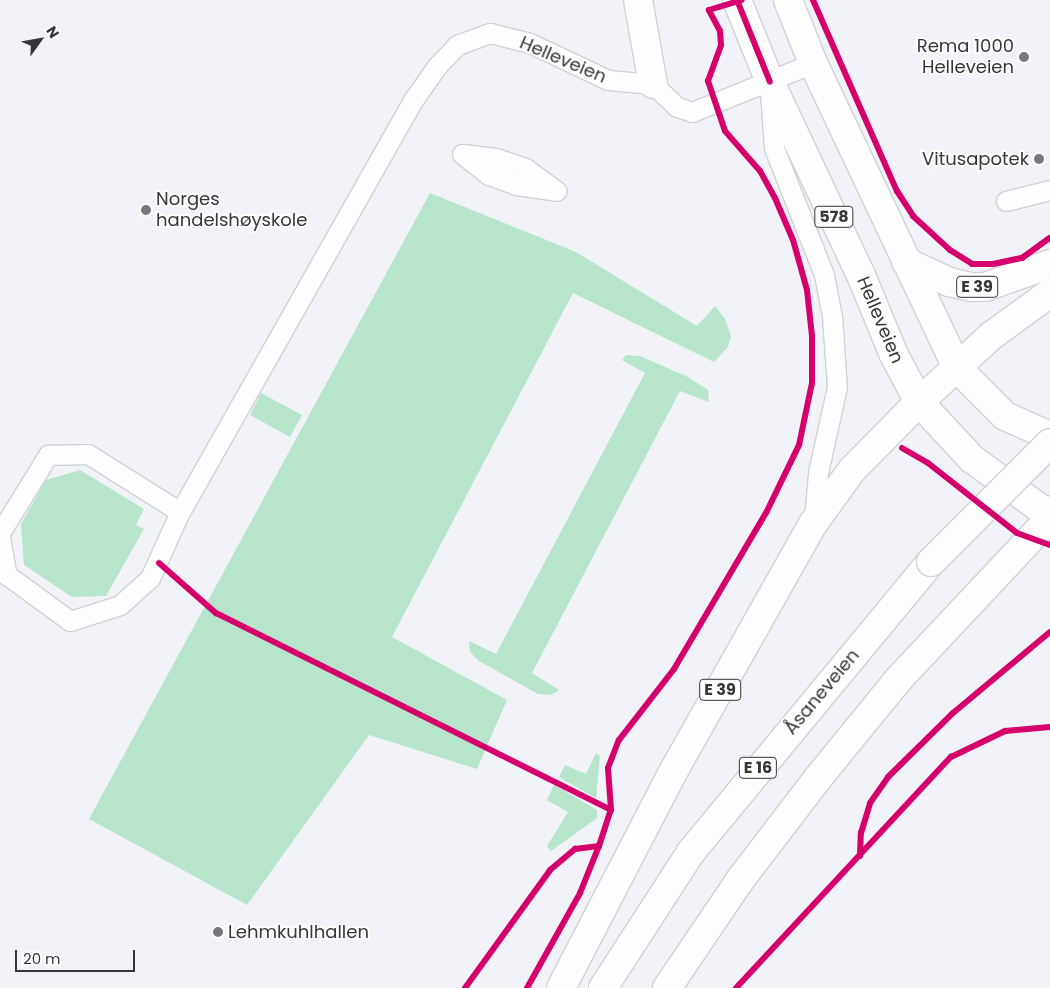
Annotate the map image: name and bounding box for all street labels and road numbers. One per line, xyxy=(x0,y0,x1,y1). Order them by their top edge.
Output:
street label: Helleveien xyxy=(516,32,610,88)
road number: 578 xyxy=(814,203,854,230)
street label: Helleveien xyxy=(852,273,908,367)
road number: E 39 xyxy=(956,274,998,300)
street label: Åsaneveien xyxy=(780,645,864,739)
road number: E 39 xyxy=(699,676,741,704)
road number: E 16 xyxy=(738,754,778,781)

